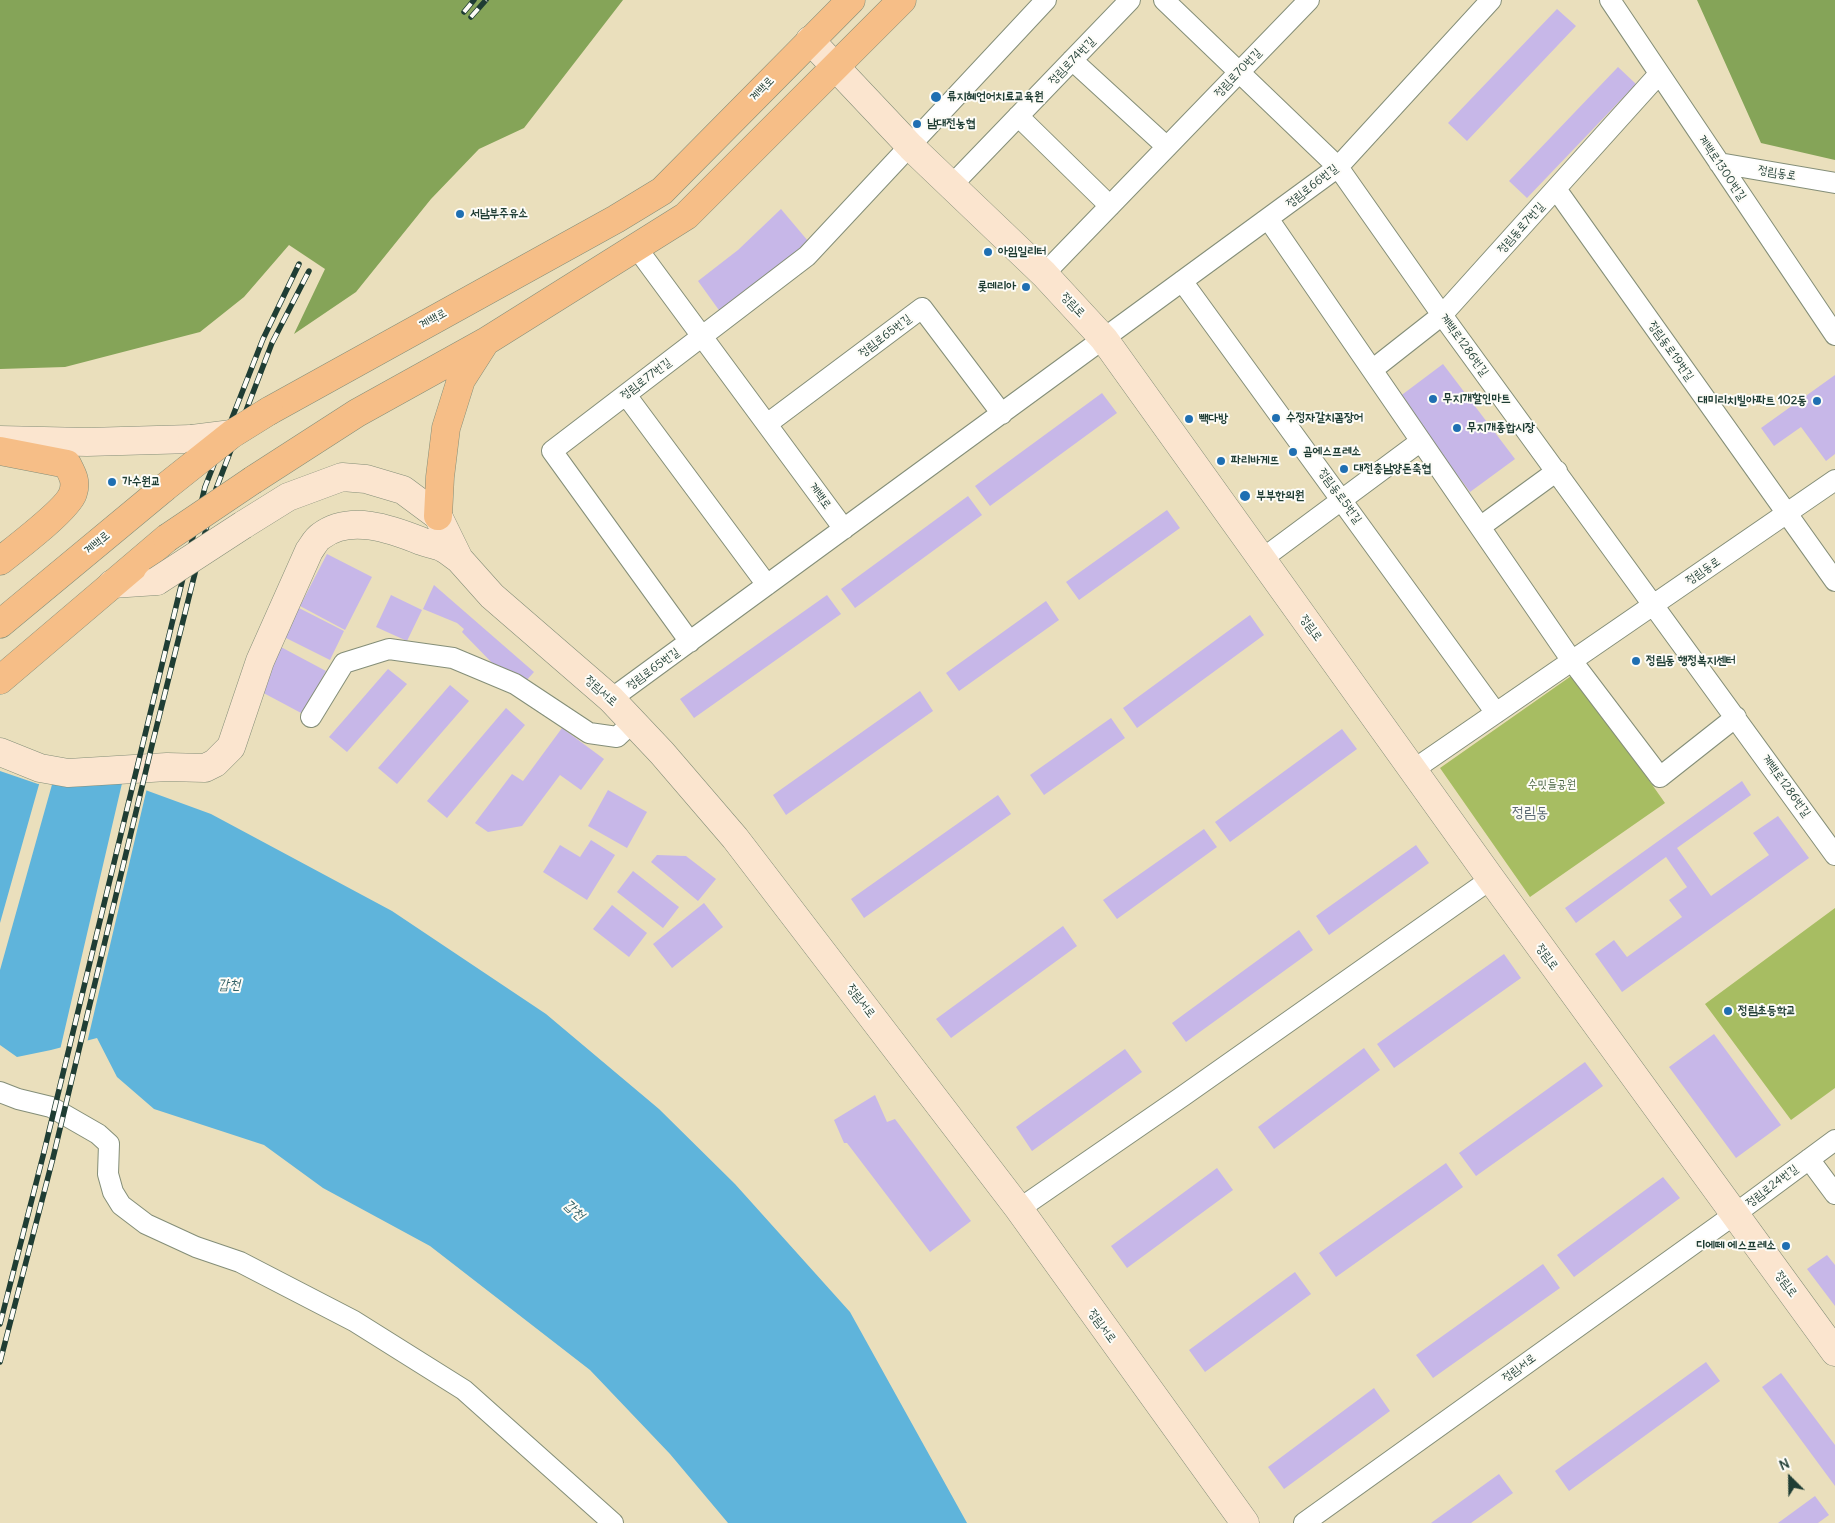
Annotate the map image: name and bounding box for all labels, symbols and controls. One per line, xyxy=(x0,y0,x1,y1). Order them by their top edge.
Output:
street label: 정림로74번길 xyxy=(1046,34,1098,88)
street label: 정림로70번길 xyxy=(1211,46,1265,100)
street label: 계백로 xyxy=(747,74,777,104)
marker: 류지혜언어치료교육원 xyxy=(929,90,943,104)
place label: 류지혜언어치료교육원 xyxy=(947,90,1044,104)
place label: 남대전농협 xyxy=(927,117,975,131)
marker: 남대전농협 xyxy=(911,118,923,130)
street label: 계백로1300번길 xyxy=(1695,133,1749,203)
street label: 정림로66번길 xyxy=(1283,161,1341,211)
street label: 정림동로 xyxy=(1757,163,1797,183)
street label: 정림동로7번길 xyxy=(1494,199,1548,257)
place label: 서남부주유소 xyxy=(470,207,528,221)
marker: 서남부주유소 xyxy=(454,208,466,220)
place label: 아임일리터 xyxy=(998,245,1046,259)
marker: 아임일리터 xyxy=(982,246,994,258)
place label: 롯데리아 xyxy=(977,280,1016,294)
marker: 롯데리아 xyxy=(1020,281,1032,293)
street label: 정림로 xyxy=(1058,289,1088,321)
street label: 계백로 xyxy=(417,306,449,332)
street label: 계백로1286번길 xyxy=(1437,311,1491,379)
street label: 정림로65번길 xyxy=(856,312,914,360)
street label: 정림동로19번길 xyxy=(1645,318,1697,384)
street label: 정림로77번길 xyxy=(618,355,674,403)
place label: 무지개할인마트 xyxy=(1443,392,1511,406)
marker: 무지개할인마트 xyxy=(1427,393,1439,405)
place label: 대미리치빌아파트 102동 xyxy=(1698,394,1807,408)
marker: 대미리치빌아파트 102동 xyxy=(1811,395,1823,407)
place label: 수정자갈치꼼장어 xyxy=(1286,411,1363,425)
place label: 빽다방 xyxy=(1199,412,1228,426)
marker: 수정자갈치꼼장어 xyxy=(1270,412,1282,424)
marker: 빽다방 xyxy=(1183,413,1195,425)
place label: 무지개종합시장 xyxy=(1467,421,1535,435)
marker: 무지개종합시장 xyxy=(1451,422,1463,434)
place label: 곰에스프레소 xyxy=(1303,445,1361,459)
marker: 곰에스프레소 xyxy=(1287,446,1299,458)
place label: 파리바게뜨 xyxy=(1231,454,1279,468)
marker: 파리바게뜨 xyxy=(1215,455,1227,467)
place label: 대전충남양돈축협 xyxy=(1354,462,1431,476)
marker: 대전충남양돈축협 xyxy=(1338,463,1350,475)
street label: 정림동로5번길 xyxy=(1315,466,1365,526)
place label: 가수원교 xyxy=(122,475,161,489)
marker: 가수원교 xyxy=(106,476,118,488)
street label: 계백로 xyxy=(806,480,834,512)
marker: 부부한의원 xyxy=(1238,489,1252,503)
place label: 부부한의원 xyxy=(1256,489,1304,503)
street label: 계백로 xyxy=(81,528,113,558)
street label: 정림동로 xyxy=(1683,554,1723,588)
street label: 정림로 xyxy=(1297,612,1325,644)
street label: 정림로65번길 xyxy=(624,645,682,693)
place label: 정림동 행정복지센터 xyxy=(1646,654,1736,668)
marker: 정림동 행정복지센터 xyxy=(1630,655,1642,667)
street label: 정림서로 xyxy=(582,673,620,709)
street label: 계백로1286번길 xyxy=(1759,752,1813,820)
park label: 수밋들공원 xyxy=(1528,778,1576,792)
district label: 정림동 xyxy=(1512,804,1548,822)
street label: 정림로 xyxy=(1533,941,1561,973)
water label: 갑천 xyxy=(218,977,240,993)
street label: 정림서로 xyxy=(844,981,878,1021)
place label: 정림초등학교 xyxy=(1738,1004,1796,1018)
marker: 정림초등학교 xyxy=(1722,1005,1734,1017)
street label: 정림로24번길 xyxy=(1743,1162,1801,1210)
water label: 갑천 xyxy=(560,1196,588,1224)
place label: 디에떼 에스프레소 xyxy=(1696,1239,1776,1253)
marker: 디에떼 에스프레소 xyxy=(1780,1240,1792,1252)
street label: 정림로 xyxy=(1772,1268,1800,1300)
street label: 정림서로 xyxy=(1085,1306,1119,1346)
street label: 정림서로 xyxy=(1499,1351,1539,1385)
north arrow xyxy=(1765,1453,1815,1503)
text: N xyxy=(1776,1454,1792,1474)

